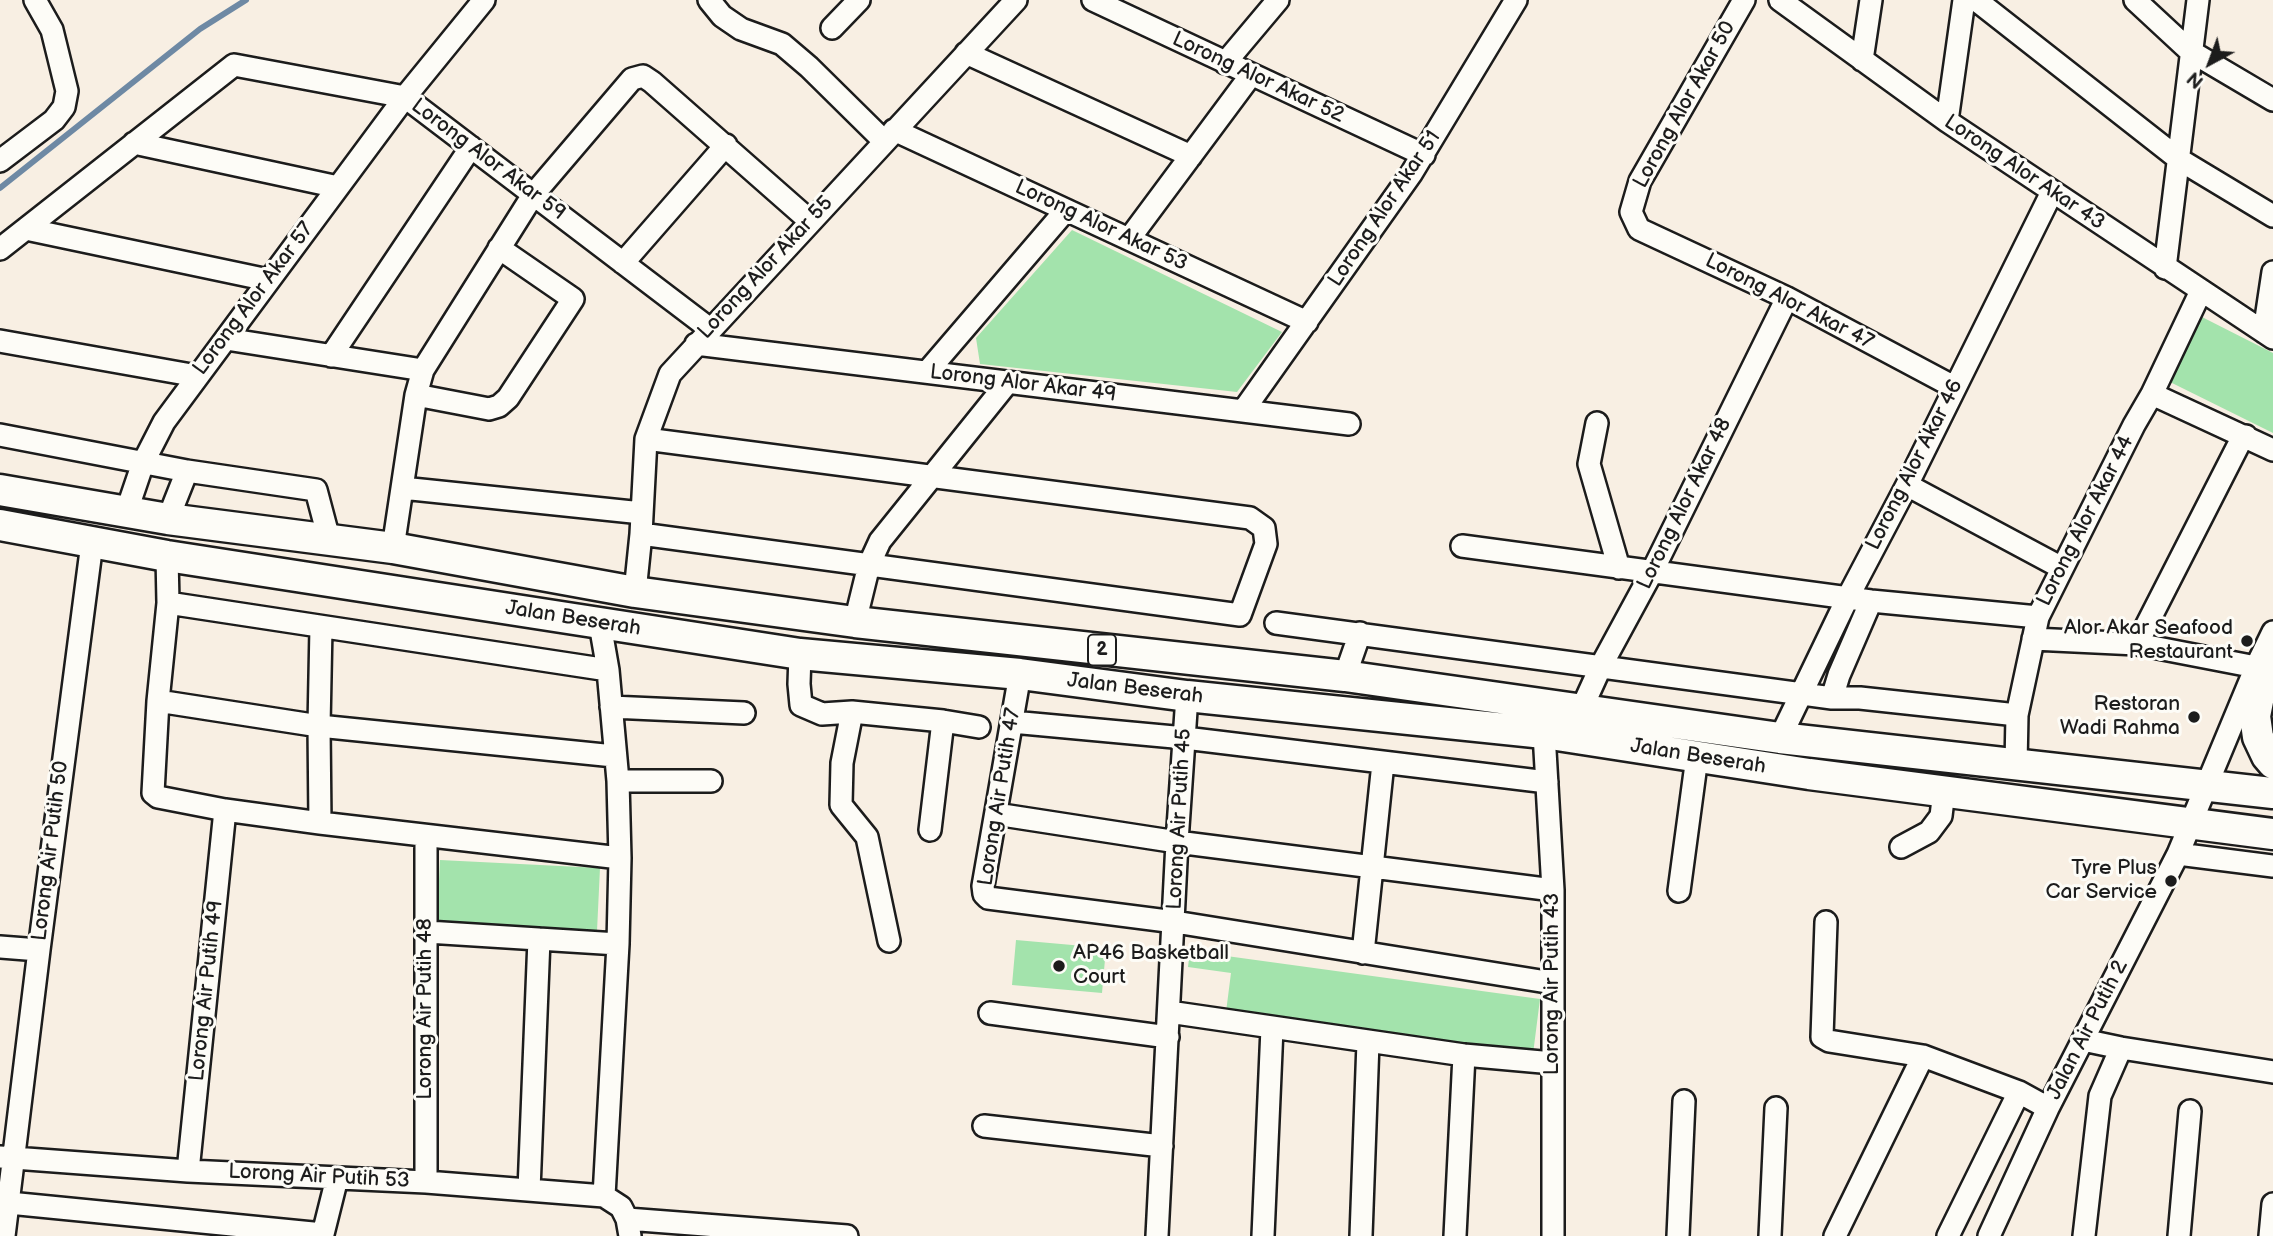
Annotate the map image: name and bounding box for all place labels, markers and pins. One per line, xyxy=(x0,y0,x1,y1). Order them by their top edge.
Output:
place label: Alor Akar Seafood Restaurant xyxy=(2064,616,2233,666)
marker: Alor Akar Seafood Restaurant xyxy=(2239,633,2255,649)
place label: Restoran Wadi Rahma xyxy=(2060,692,2180,742)
marker: Restoran Wadi Rahma xyxy=(2186,709,2202,725)
place label: Tyre Plus Car Service xyxy=(2046,856,2157,906)
marker: Tyre Plus Car Service xyxy=(2163,873,2179,889)
place label: AP46 Basketball Court xyxy=(1073,941,1229,991)
marker: AP46 Basketball Court xyxy=(1051,958,1067,974)

